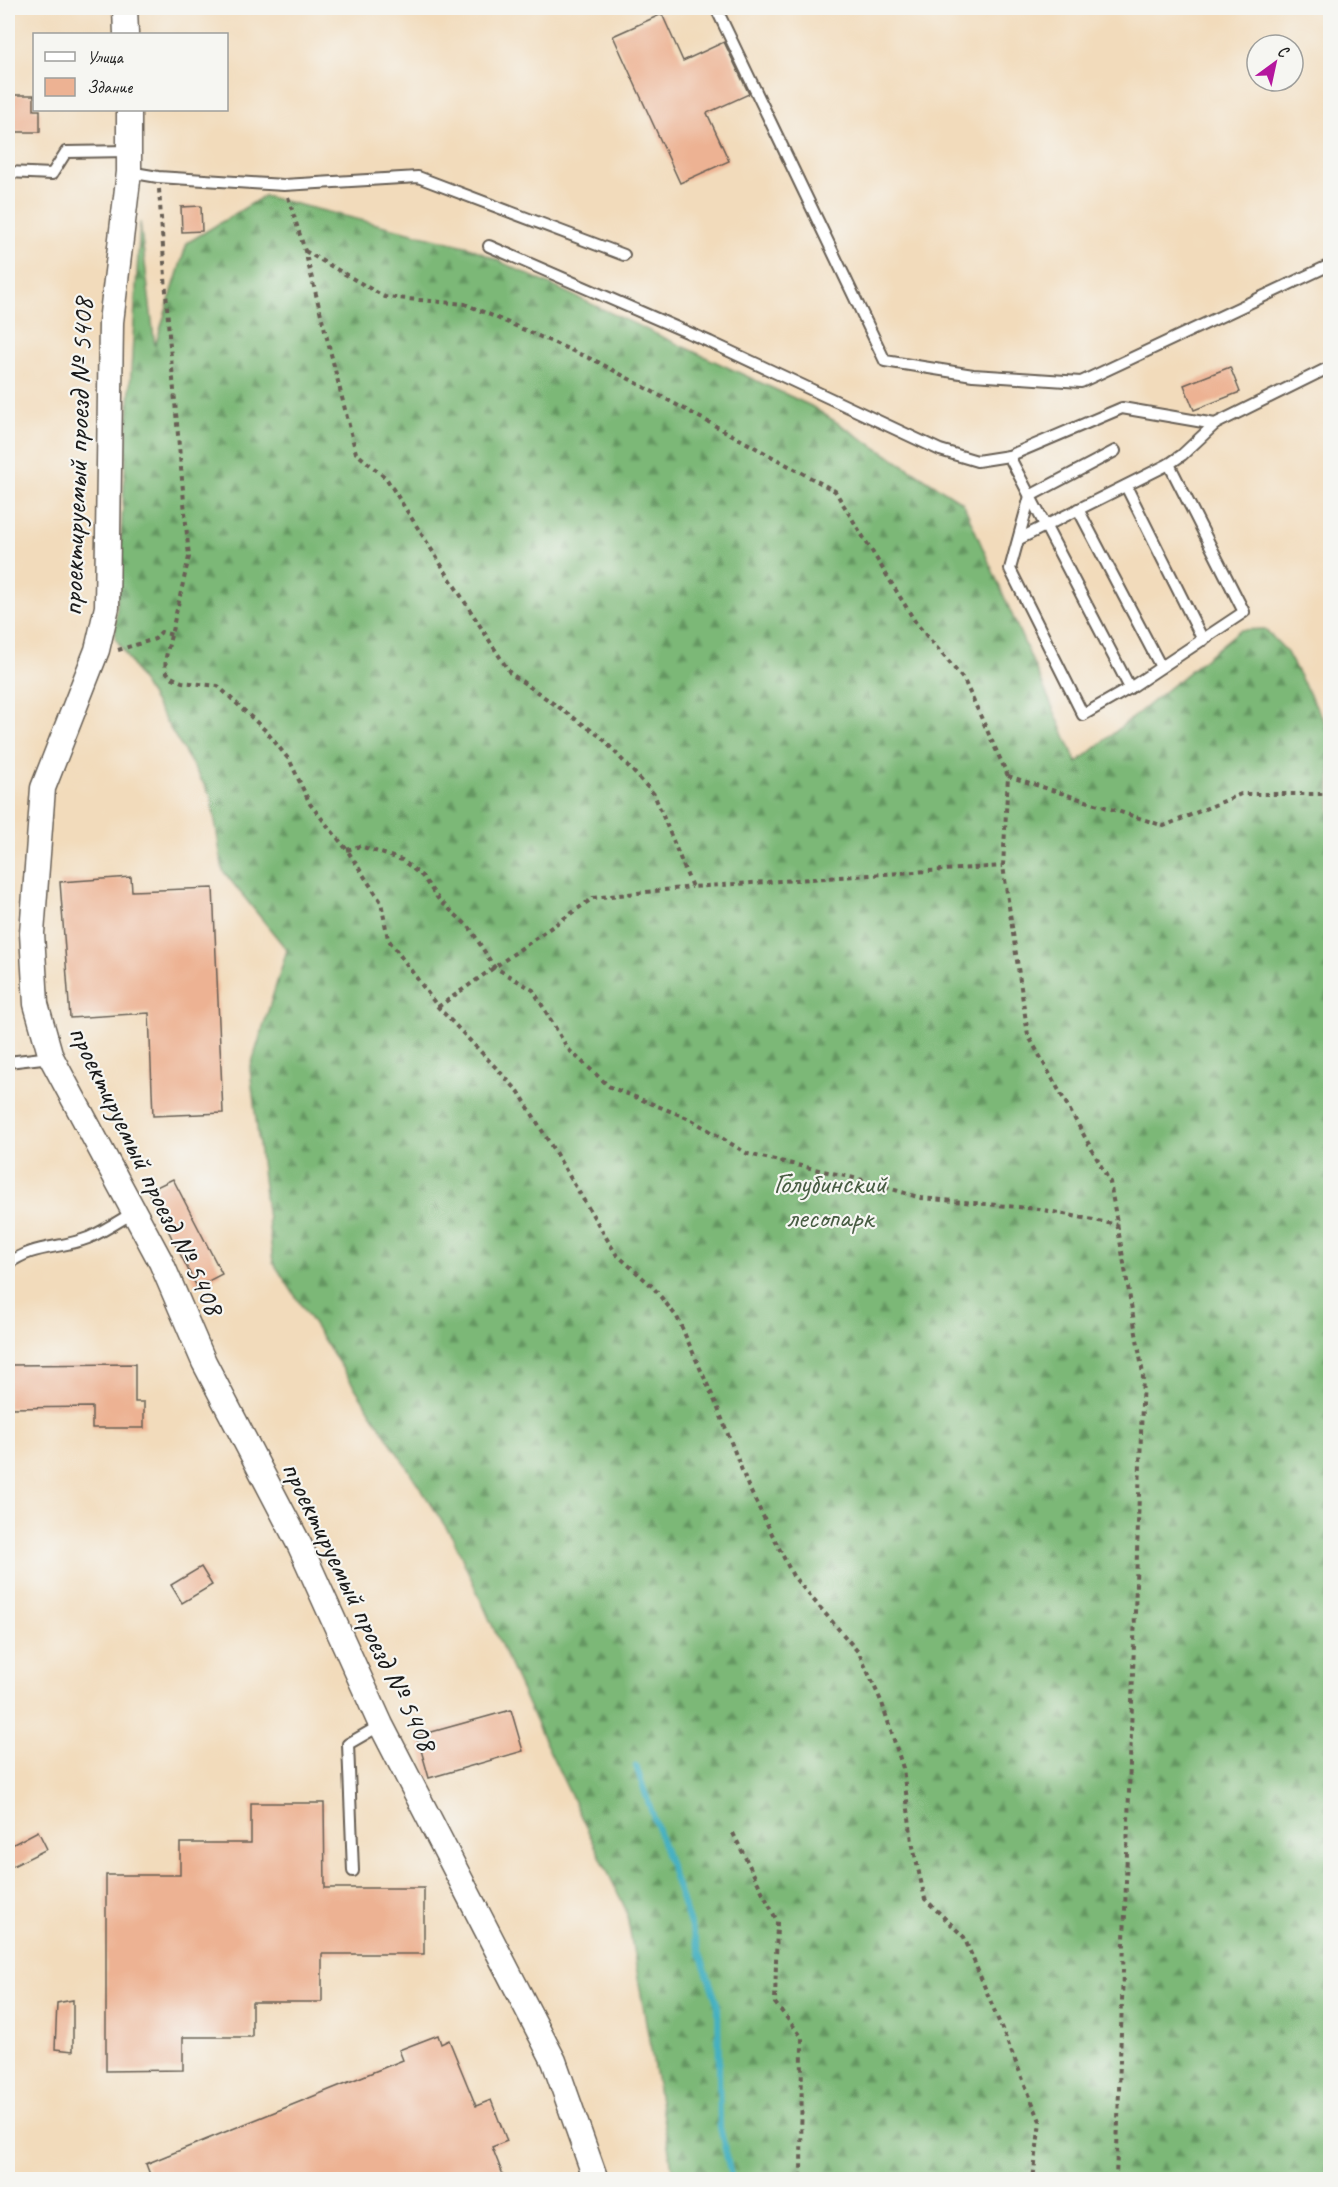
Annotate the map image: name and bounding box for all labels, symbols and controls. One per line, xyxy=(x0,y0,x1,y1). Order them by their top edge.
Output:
legend xyxy=(33,33,228,111)
north arrow xyxy=(1245,33,1305,93)
text: С xyxy=(1274,41,1293,63)
text: Улица xyxy=(87,46,124,68)
text: Здание xyxy=(87,76,133,98)
street label: проектируемый проезд № 5408 xyxy=(52,295,102,617)
street label: проектируемый проезд № 5408 xyxy=(60,1019,235,1324)
park label: Голубинский лесопарк xyxy=(774,1164,888,1236)
street label: проектируемый проезд № 5408 xyxy=(273,1455,448,1760)

